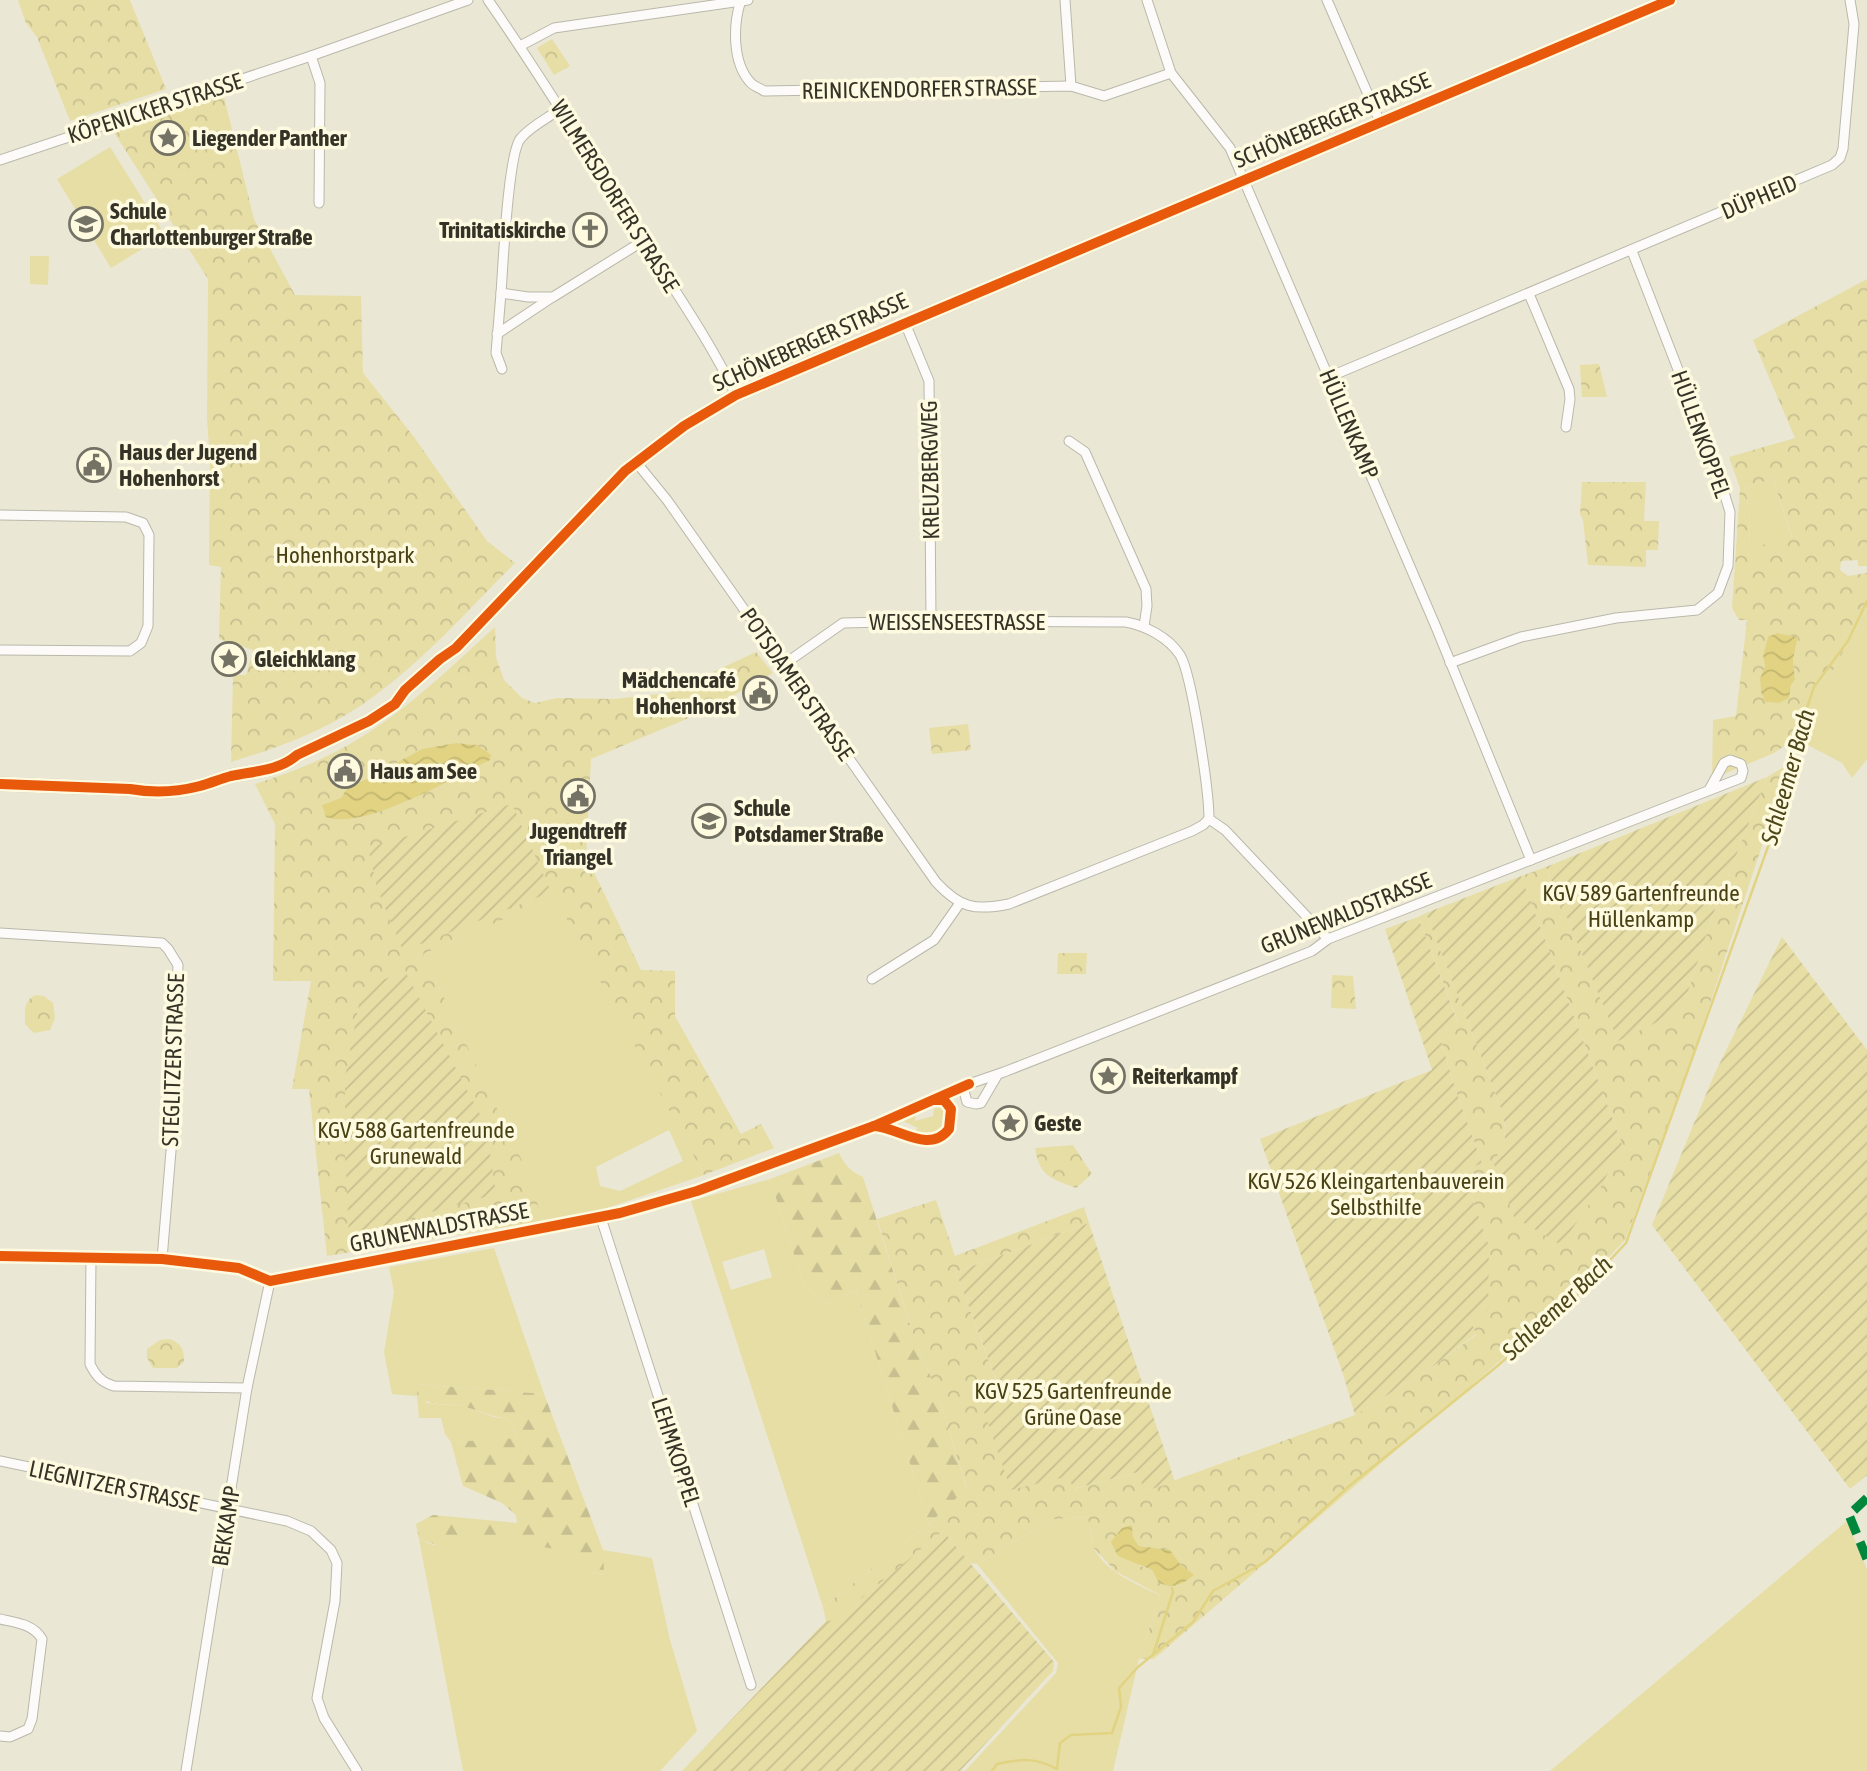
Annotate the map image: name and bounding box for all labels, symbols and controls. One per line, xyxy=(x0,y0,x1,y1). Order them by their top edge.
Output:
street label: KÖPENICKER STRASSE xyxy=(64,67,246,149)
street label: SCHÖNEBERGER STRASSE xyxy=(1230,67,1434,173)
street label: REINICKENDORFER STRASSE xyxy=(801,74,1037,104)
street label: WILMERSDORFER STRASSE xyxy=(545,95,685,297)
place icon: Liegender Panther xyxy=(149,119,187,157)
place label: Liegender Panther xyxy=(192,125,348,151)
street label: DÜPHEID xyxy=(1717,169,1801,225)
place label: Schule Charlottenburger Straße xyxy=(110,198,313,250)
school or university icon: Schule Charlottenburger Straße xyxy=(67,205,105,243)
church icon: Trinitatiskirche xyxy=(571,211,609,249)
place label: Trinitatiskirche xyxy=(439,217,566,243)
street label: SCHÖNEBERGER STRASSE xyxy=(709,287,912,397)
street label: HÜLLENKAMP xyxy=(1314,365,1384,483)
street label: HÜLLENKOPPEL xyxy=(1666,367,1736,501)
street label: KREUZBERGWEG xyxy=(916,400,944,540)
place label: Haus der Jugend Hohenhorst xyxy=(119,439,257,491)
public building icon: Haus der Jugend Hohenhorst xyxy=(75,446,113,484)
park label: Hohenhorstpark xyxy=(276,542,414,568)
street label: POTSDAMER STRASSE xyxy=(735,603,859,765)
street label: WEISSENSEESTRASSE xyxy=(869,609,1045,635)
place icon: Gleichklang xyxy=(210,640,248,678)
place label: Gleichklang xyxy=(254,646,356,672)
place label: Mädchencafé Hohenhorst xyxy=(622,667,736,719)
public building icon: Mädchencafé Hohenhorst xyxy=(741,674,779,712)
water label: Schleemer Bach xyxy=(1755,706,1820,849)
public building icon: Haus am See xyxy=(326,752,364,790)
place label: Haus am See xyxy=(370,758,477,784)
public building icon: Jugendtreff Triangel xyxy=(559,777,597,815)
place label: Schule Potsdamer Straße xyxy=(734,795,884,847)
school or university icon: Schule Potsdamer Straße xyxy=(690,802,728,840)
place label: Jugendtreff Triangel xyxy=(529,818,627,870)
street label: GRUNEWALDSTRASSE xyxy=(1257,867,1435,959)
park label: KGV 589 Gartenfreunde Hüllenkamp xyxy=(1542,880,1740,932)
street label: STEGLITZER STRASSE xyxy=(157,973,189,1147)
place icon: Reiterkampf xyxy=(1089,1057,1127,1095)
place label: Reiterkampf xyxy=(1132,1063,1238,1089)
place icon: Geste xyxy=(991,1104,1029,1142)
place label: Geste xyxy=(1034,1110,1082,1136)
park label: KGV 588 Gartenfreunde Grunewald xyxy=(317,1117,515,1169)
park label: KGV 526 Kleingartenbauverein Selbsthilfe xyxy=(1247,1168,1505,1220)
street label: GRUNEWALDSTRASSE xyxy=(347,1197,531,1257)
water label: Schleemer Bach xyxy=(1496,1250,1617,1366)
park label: KGV 525 Gartenfreunde Grüne Oase xyxy=(974,1378,1172,1430)
street label: LEHMKOPPEL xyxy=(646,1394,706,1510)
street label: LIEGNITZER STRASSE xyxy=(27,1455,201,1517)
street label: BEKKAMP xyxy=(207,1484,245,1568)

